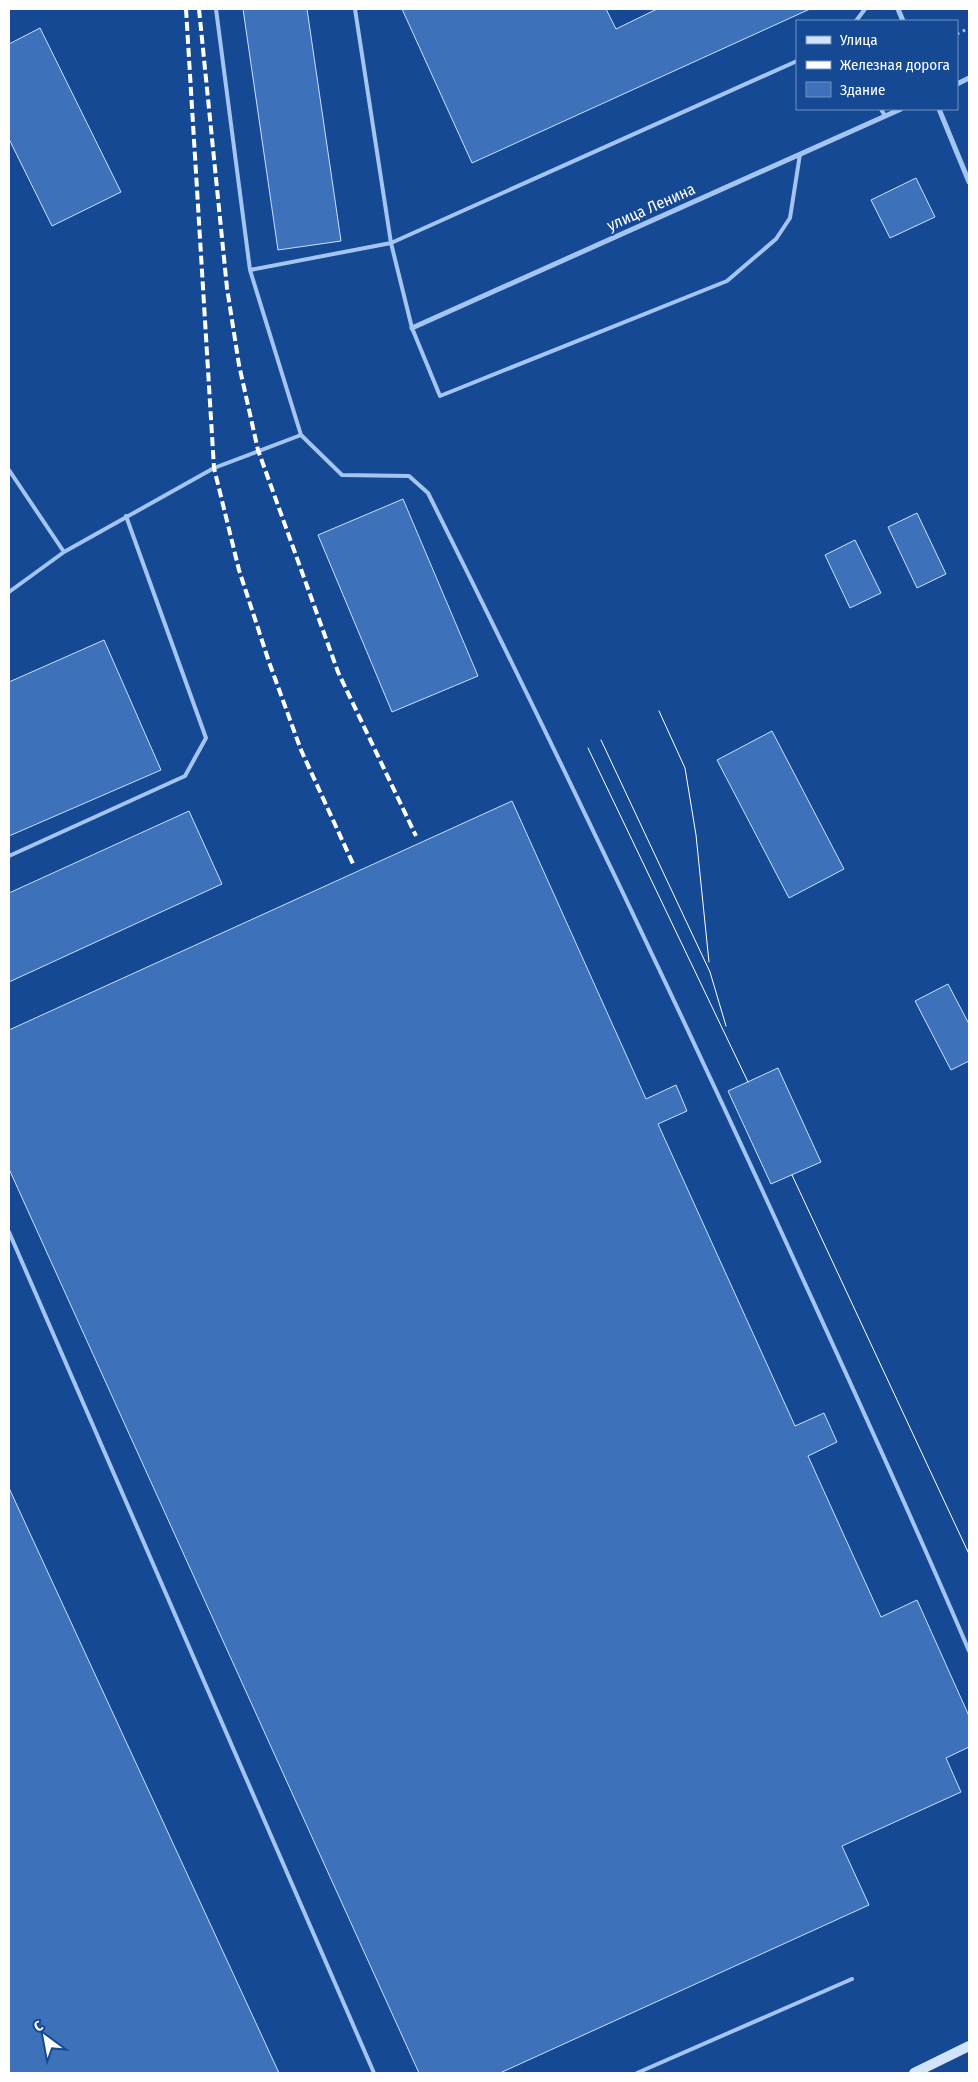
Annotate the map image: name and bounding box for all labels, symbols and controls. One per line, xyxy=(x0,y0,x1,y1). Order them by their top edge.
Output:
legend xyxy=(796,20,958,110)
text: Улица xyxy=(839,31,878,49)
text: Железная дорога xyxy=(840,56,950,74)
text: Здание xyxy=(840,81,886,99)
street label: улица Ленина xyxy=(604,179,698,235)
north arrow xyxy=(20,2012,70,2062)
text: С xyxy=(31,2017,47,2036)

